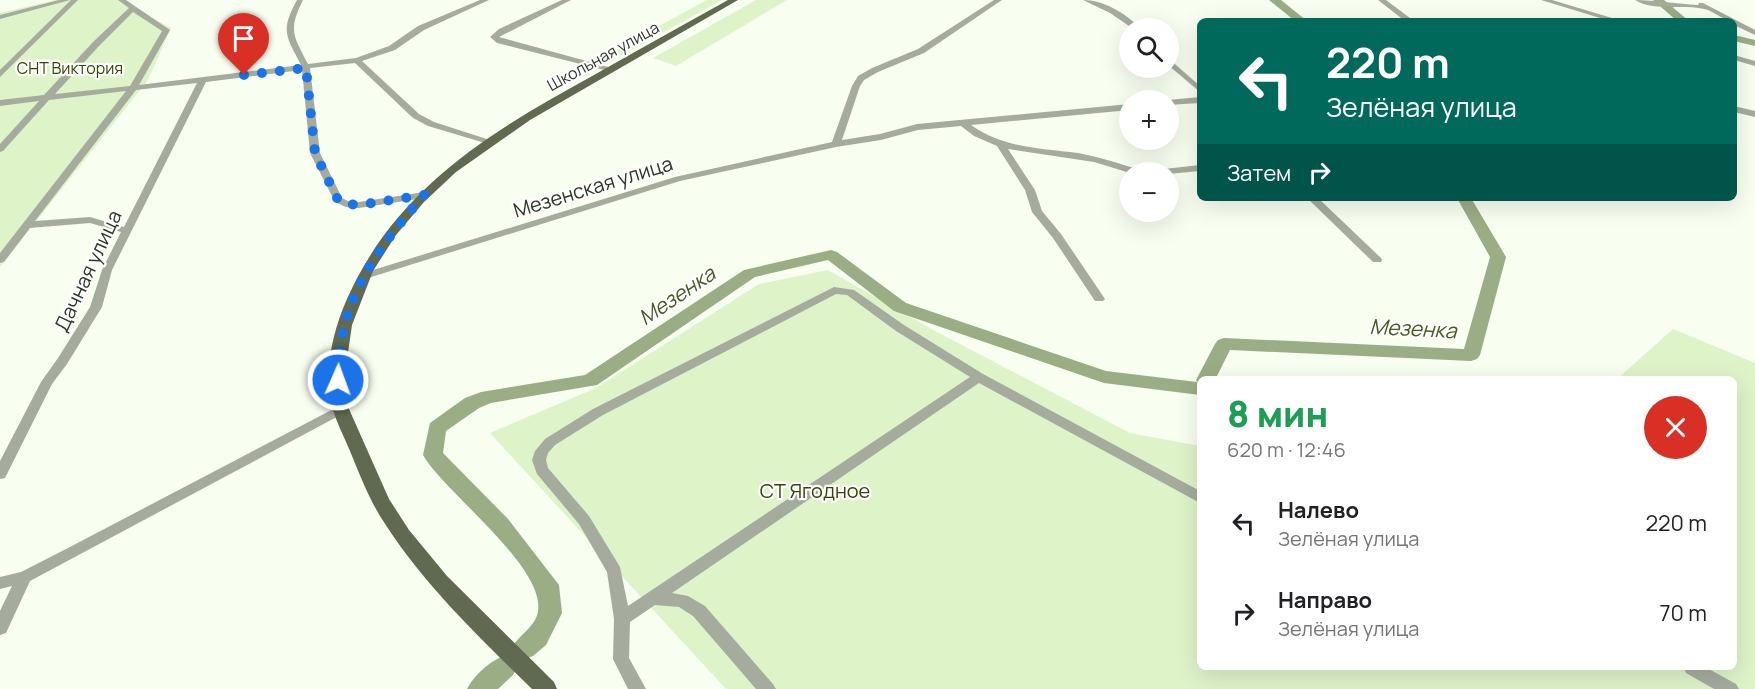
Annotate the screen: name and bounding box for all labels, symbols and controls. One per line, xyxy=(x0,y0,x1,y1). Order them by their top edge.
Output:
pin xyxy=(218,13,269,75)
street label: Школьная улица xyxy=(543,16,663,96)
map controls xyxy=(1119,18,1179,222)
button: search xyxy=(1119,18,1179,78)
icon: arrive xyxy=(227,22,260,55)
text: 220 m xyxy=(1326,33,1450,91)
icon: left xyxy=(1227,42,1305,120)
park label: СНТ Виктория xyxy=(17,57,123,79)
text: Зелёная улица xyxy=(1326,88,1517,125)
button: + xyxy=(1119,90,1179,150)
street label: Мезенская улица xyxy=(510,149,676,224)
icon: right xyxy=(1303,156,1336,189)
text: Затем xyxy=(1227,158,1291,188)
button: − xyxy=(1119,162,1179,222)
street label: Дачная улица xyxy=(48,206,128,336)
water label: Мезенка xyxy=(633,259,721,331)
water label: Мезенка xyxy=(1369,312,1459,344)
position arrow xyxy=(306,348,370,412)
text: 8 мин xyxy=(1227,389,1328,438)
button: close xyxy=(1644,396,1707,459)
text: 620 m · 12:46 xyxy=(1227,436,1346,463)
park label: СТ Ягодное xyxy=(760,477,870,504)
text: Налево xyxy=(1278,495,1359,525)
icon: left xyxy=(1227,507,1260,540)
text: 220 m xyxy=(1645,508,1707,538)
text: Зелёная улица xyxy=(1278,525,1419,552)
text: Направо xyxy=(1278,585,1372,615)
icon: right xyxy=(1227,597,1260,630)
text: 70 m xyxy=(1659,598,1707,628)
text: Зелёная улица xyxy=(1278,615,1419,642)

